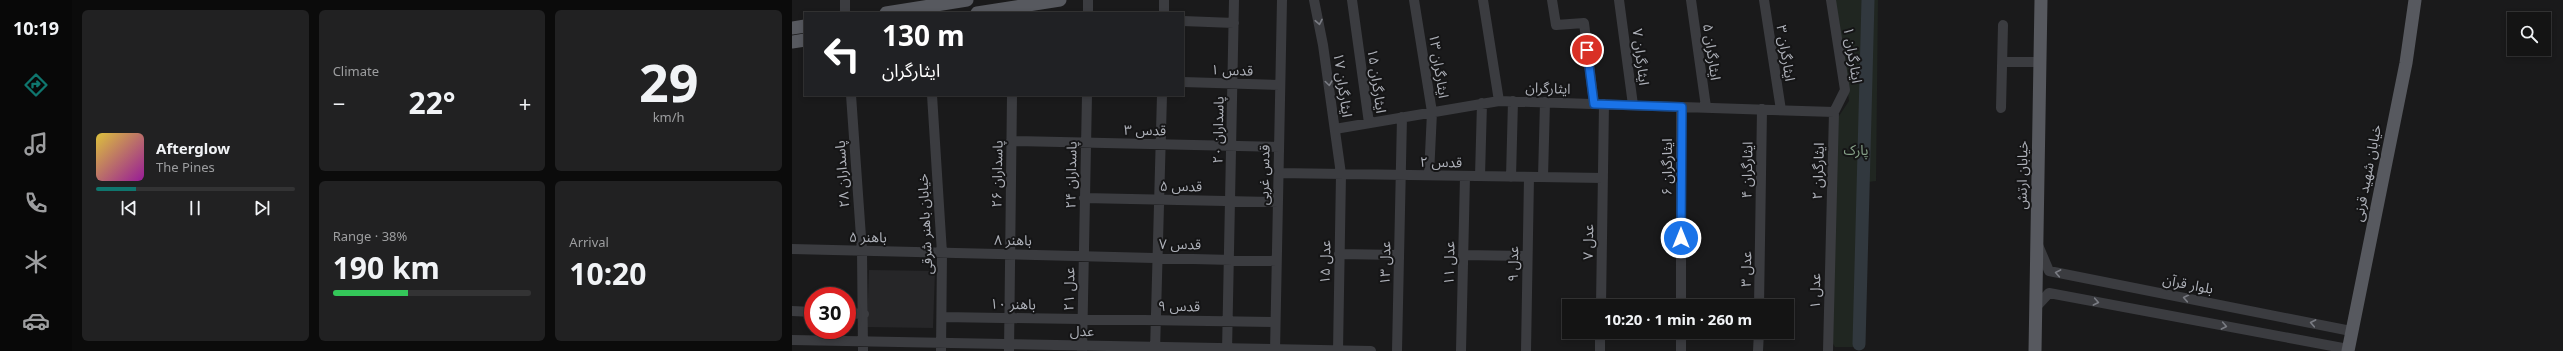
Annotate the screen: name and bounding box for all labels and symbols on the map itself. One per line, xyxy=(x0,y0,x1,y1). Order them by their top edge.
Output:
one-way arrow xyxy=(1314,19,1322,25)
street label: ایثارگران ۵ xyxy=(1699,22,1726,81)
street label: ایثارگران ۳ xyxy=(1773,23,1800,83)
street label: ایثارگران ۱ xyxy=(1840,25,1867,85)
street label: ایثارگران ۷ xyxy=(1629,28,1654,86)
street label: ایثارگران ۱۳ xyxy=(1425,32,1454,99)
pin xyxy=(1570,33,1604,67)
street label: ایثارگران ۱۵ xyxy=(1364,47,1391,114)
street label: ایثارگران ۱۷ xyxy=(1330,51,1357,118)
street label: قدس ۱ xyxy=(1211,59,1253,80)
street label: ایثارگران xyxy=(1525,77,1571,98)
one-way arrow xyxy=(1324,80,1333,86)
street label: پاسداران ۲۰ xyxy=(1207,96,1229,164)
street label: قدس ۳ xyxy=(1124,120,1166,139)
street label: خیابان شهید قرنی xyxy=(2348,123,2385,223)
street label: ایثارگران ۶ xyxy=(1657,139,1676,195)
street label: پاسداران ۲۸ xyxy=(830,140,854,208)
street label: پاسداران ۲۶ xyxy=(986,140,1008,208)
park label: پارک xyxy=(1843,140,1869,160)
street label: پاسداران ۲۴ xyxy=(1060,141,1082,209)
street label: ایثارگران ۴ xyxy=(1737,141,1756,199)
street label: خیابان ارتش xyxy=(2011,141,2032,209)
street label: ایثارگران ۲ xyxy=(1807,142,1828,200)
street label: قدس غربی xyxy=(1253,145,1274,205)
street label: قدس ۲ xyxy=(1420,152,1462,171)
street label: خیابان باهنر شرقی xyxy=(912,173,937,275)
street label: قدس ۵ xyxy=(1160,176,1202,195)
position arrow xyxy=(1660,217,1702,259)
street label: عدل ۷ xyxy=(1578,224,1597,260)
street label: باهنر ۵ xyxy=(849,227,887,246)
street label: باهنر ۸ xyxy=(994,230,1032,249)
street label: قدس ۷ xyxy=(1159,234,1201,253)
street label: عدل ۱۵ xyxy=(1315,240,1334,284)
street label: عدل ۱۳ xyxy=(1375,241,1394,285)
street label: عدل ۱۱ xyxy=(1439,241,1458,285)
street label: عدل ۹ xyxy=(1503,246,1522,282)
street label: عدل ۳ xyxy=(1736,251,1755,287)
street label: عدل ۲۱ xyxy=(1059,267,1078,311)
one-way arrow xyxy=(2055,269,2061,277)
street label: بلوار قرآن xyxy=(2161,269,2215,298)
street label: عدل ۱ xyxy=(1805,273,1824,309)
speed limit sign: 30 xyxy=(804,287,856,339)
street label: باهنر ۱۰ xyxy=(990,294,1036,313)
one-way arrow xyxy=(2182,294,2189,303)
street label: قدس ۹ xyxy=(1158,296,1200,315)
one-way arrow xyxy=(2093,297,2099,306)
one-way arrow xyxy=(2310,320,2316,328)
street label: عدل xyxy=(1070,321,1094,340)
one-way arrow xyxy=(2221,321,2227,330)

